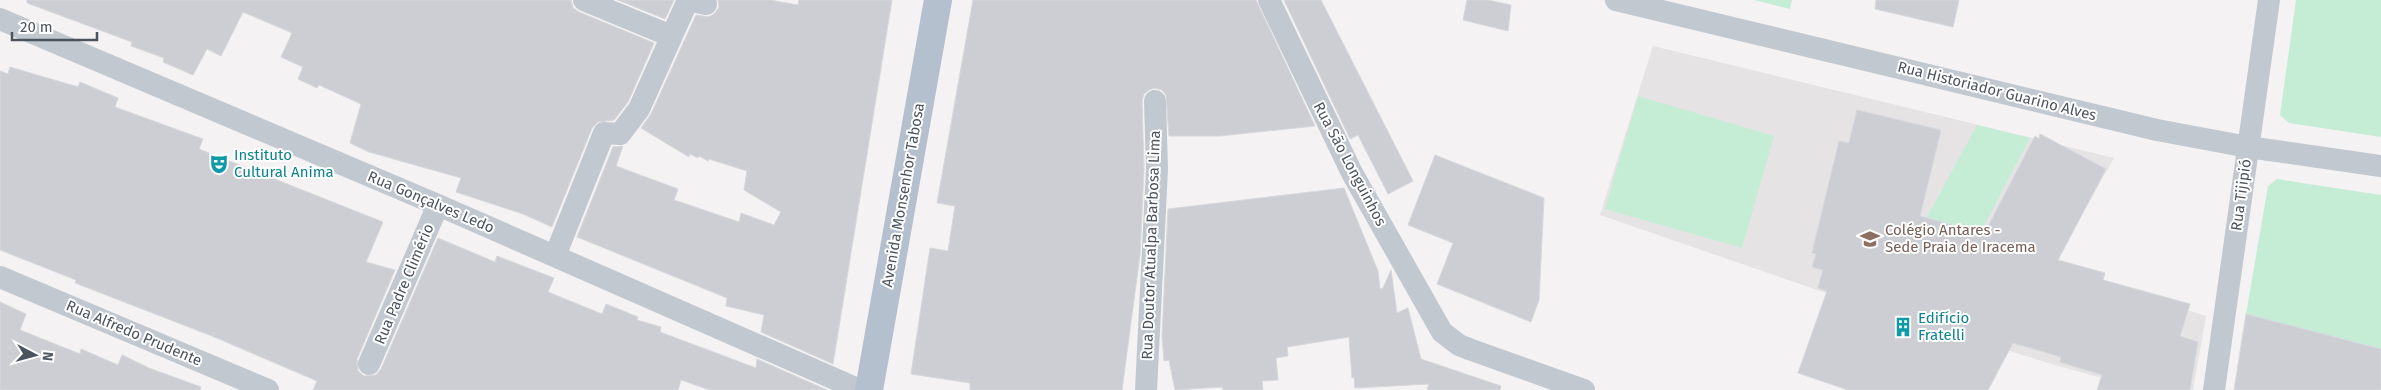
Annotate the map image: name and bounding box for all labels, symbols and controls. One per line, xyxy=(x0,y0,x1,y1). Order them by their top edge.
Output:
scale bar xyxy=(12,10,98,42)
text: 20 m xyxy=(20,18,53,36)
street label: Rua Historiador Guarino Alves xyxy=(1896,58,2098,124)
street label: Rua São Longuinhos xyxy=(1310,99,1390,229)
street label: Avenida Monsenhor Tabosa xyxy=(878,102,928,288)
street label: Rua Doutor Atualpa Barbosa Lima xyxy=(1138,130,1164,360)
place label: Instituto Cultural Anima xyxy=(234,146,334,181)
theatre icon: Instituto Cultural Anima xyxy=(208,153,230,175)
street label: Rua Tijipió xyxy=(2227,158,2255,232)
street label: Rua Gonçalves Ledo xyxy=(365,167,497,237)
street label: Rua Padre Climério xyxy=(370,221,438,347)
place label: Colégio Antares - Sede Praia de Iracema xyxy=(1885,221,2036,256)
school or university icon: Colégio Antares - Sede Praia de Iracema xyxy=(1859,228,1881,250)
street label: Rua Alfredo Prudente xyxy=(64,296,204,370)
place label: Edifício Fratelli xyxy=(1918,309,1969,344)
building icon: Edifício Fratelli xyxy=(1892,316,1914,338)
north arrow xyxy=(10,330,60,380)
text: N xyxy=(38,351,56,362)

